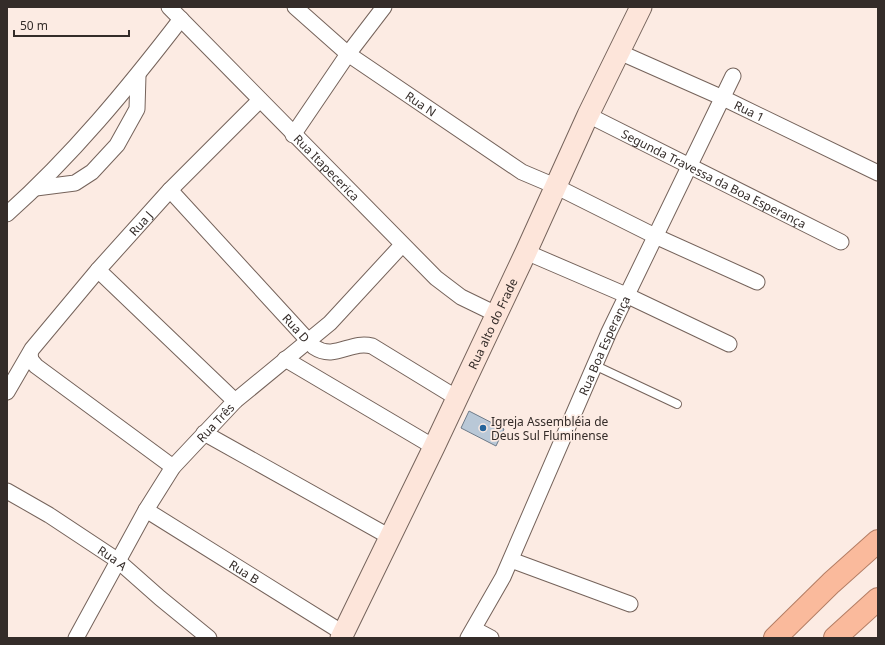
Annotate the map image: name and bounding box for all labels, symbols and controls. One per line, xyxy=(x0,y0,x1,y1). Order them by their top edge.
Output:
scale bar xyxy=(14,12,129,38)
text: 50 m xyxy=(20,17,48,34)
street label: Rua N xyxy=(402,87,440,120)
street label: Rua 1 xyxy=(731,96,767,125)
street label: Segunda Travessa da Boa Esperança xyxy=(619,125,809,232)
street label: Rua Itapecerica xyxy=(290,130,364,204)
street label: Rua J xyxy=(125,207,156,239)
street label: Rua alto do Frade xyxy=(463,275,521,372)
street label: Rua Boa Esperança xyxy=(574,293,634,398)
street label: Rua D xyxy=(279,310,314,346)
street label: Rua Três xyxy=(192,399,238,446)
place label: Igreja Assembléia de Deus Sul Fluminense xyxy=(491,413,609,444)
marker: Igreja Assembléia de Deus Sul Fluminense xyxy=(478,423,488,433)
street label: Rua A xyxy=(95,541,131,574)
street label: Rua B xyxy=(226,556,263,587)

